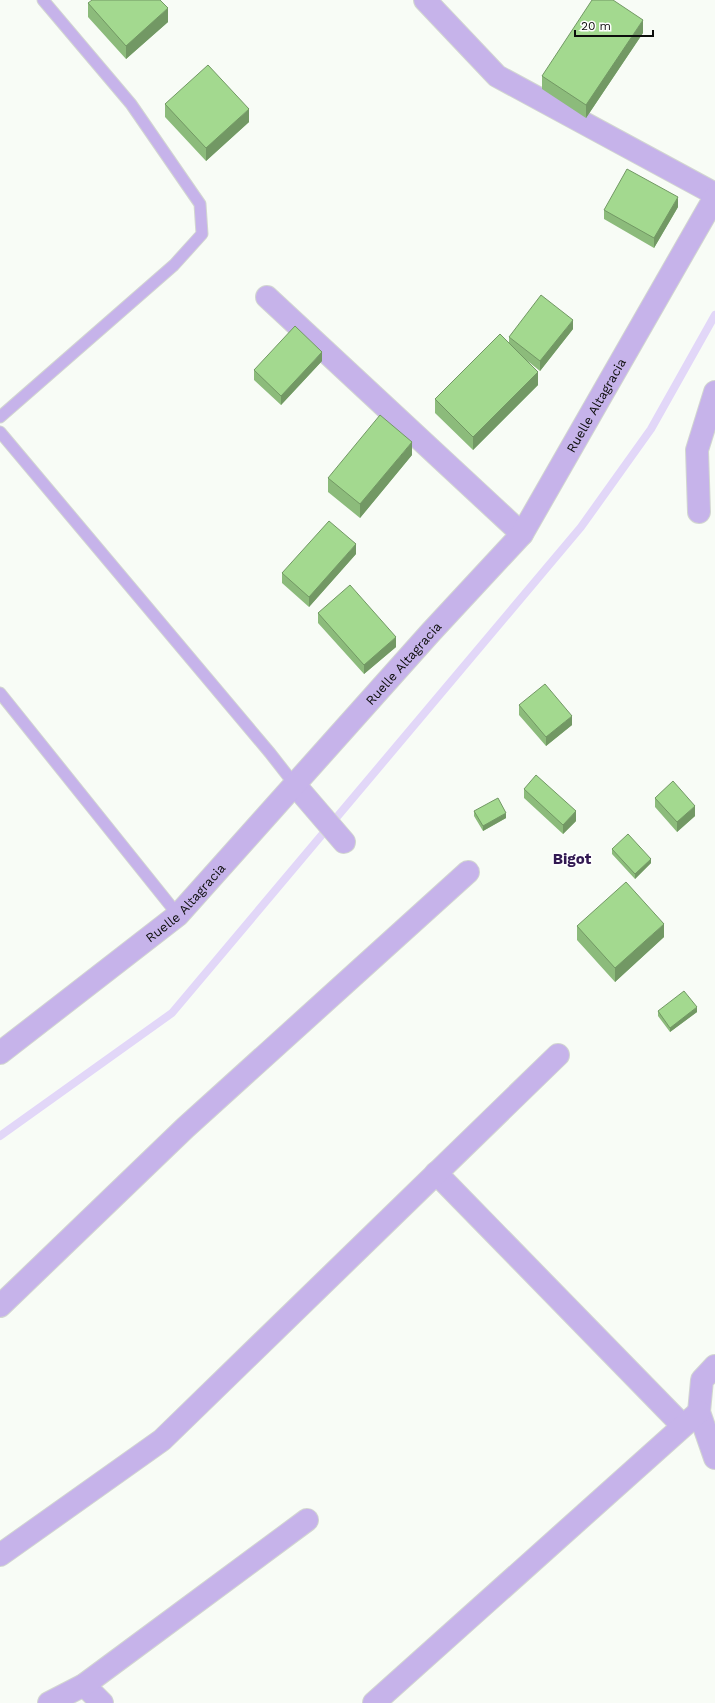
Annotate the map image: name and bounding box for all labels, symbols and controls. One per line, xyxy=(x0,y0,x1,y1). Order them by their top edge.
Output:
scale bar xyxy=(575,12,653,38)
text: 20 m xyxy=(581,19,611,33)
street label: Ruelle Altagracia xyxy=(563,355,629,455)
street label: Ruelle Altagracia xyxy=(362,618,445,708)
district label: Bigot xyxy=(553,850,592,868)
street label: Ruelle Altagracia xyxy=(142,860,229,945)

